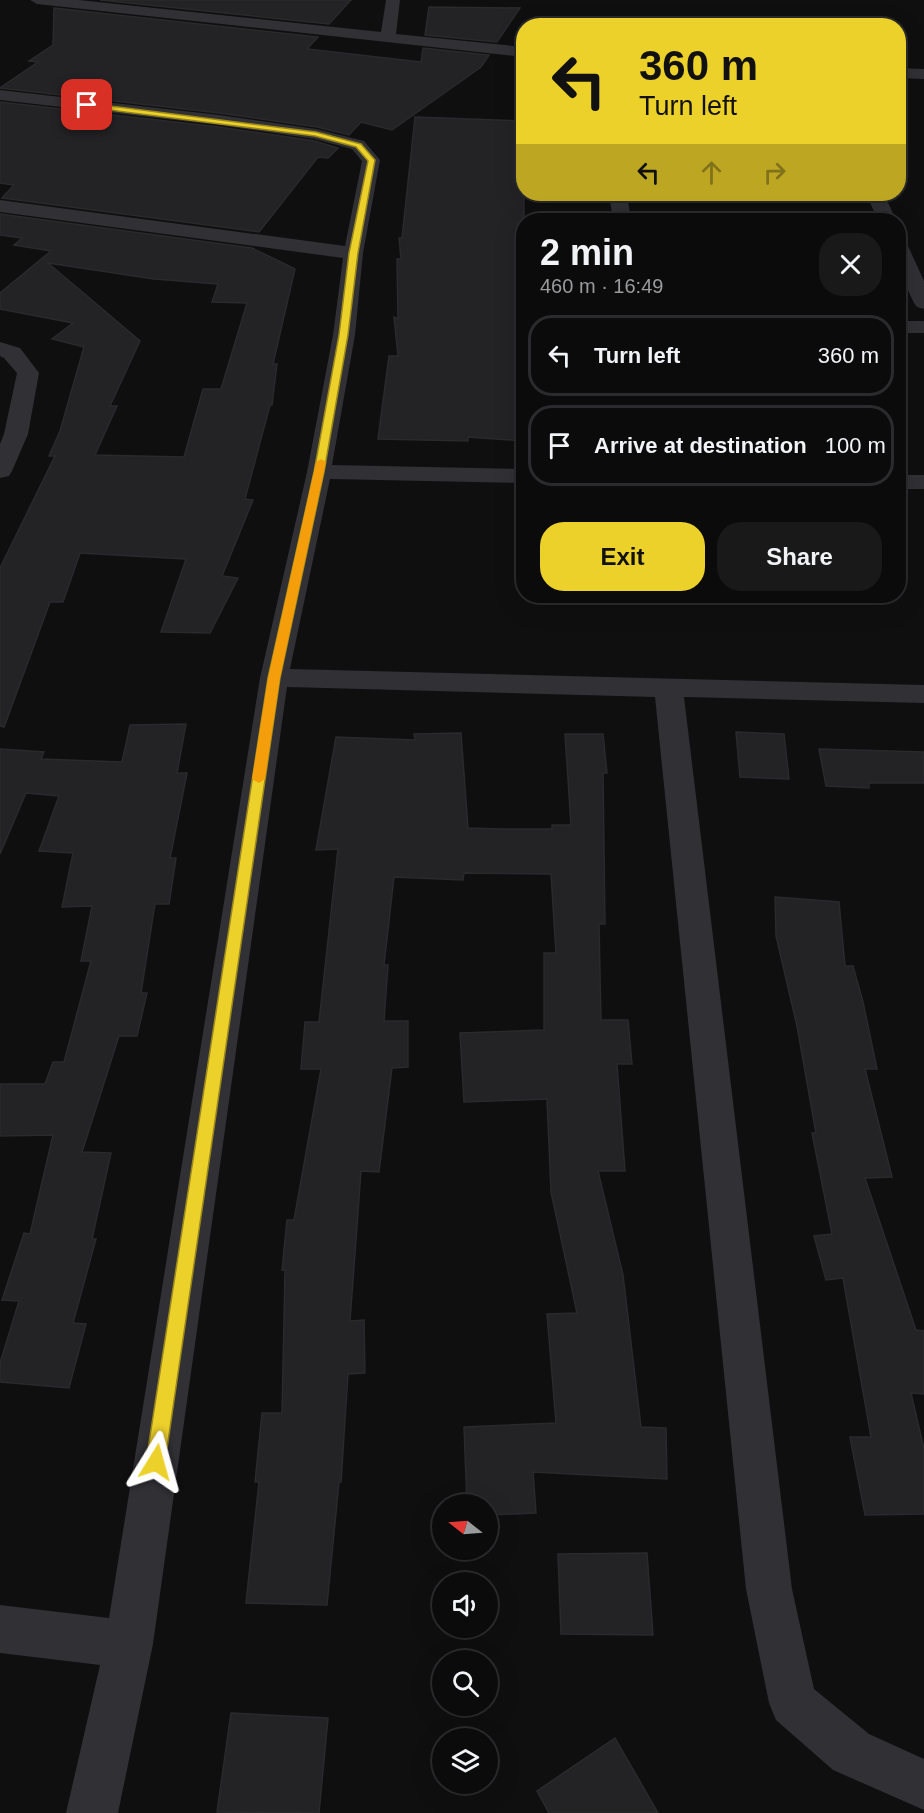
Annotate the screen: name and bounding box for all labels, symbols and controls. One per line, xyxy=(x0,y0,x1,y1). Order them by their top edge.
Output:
icon: left xyxy=(540,42,618,120)
text: 360 m xyxy=(639,42,758,89)
pin xyxy=(61,79,112,130)
icon: arrive xyxy=(70,88,103,121)
text: Turn left xyxy=(639,91,737,121)
icon: left xyxy=(632,156,665,189)
icon: ahead xyxy=(695,156,728,189)
icon: right xyxy=(758,156,791,189)
text: 2 min xyxy=(540,232,634,273)
button: close xyxy=(819,233,882,296)
text: 460 m · 16:49 xyxy=(540,275,663,297)
icon: left xyxy=(543,339,576,372)
text: Turn left xyxy=(594,343,680,368)
text: 360 m xyxy=(818,343,879,368)
icon: arrive xyxy=(543,429,576,462)
text: Arrive at destination xyxy=(594,433,807,458)
text: 100 m xyxy=(825,433,886,458)
button: Exit xyxy=(540,522,705,591)
button: Share xyxy=(717,522,882,591)
position arrow xyxy=(124,1430,188,1494)
north arrow xyxy=(432,1494,498,1560)
map controls xyxy=(432,1494,498,1794)
button: sound xyxy=(432,1572,498,1638)
button: search xyxy=(432,1650,498,1716)
button: layers xyxy=(432,1728,498,1794)

